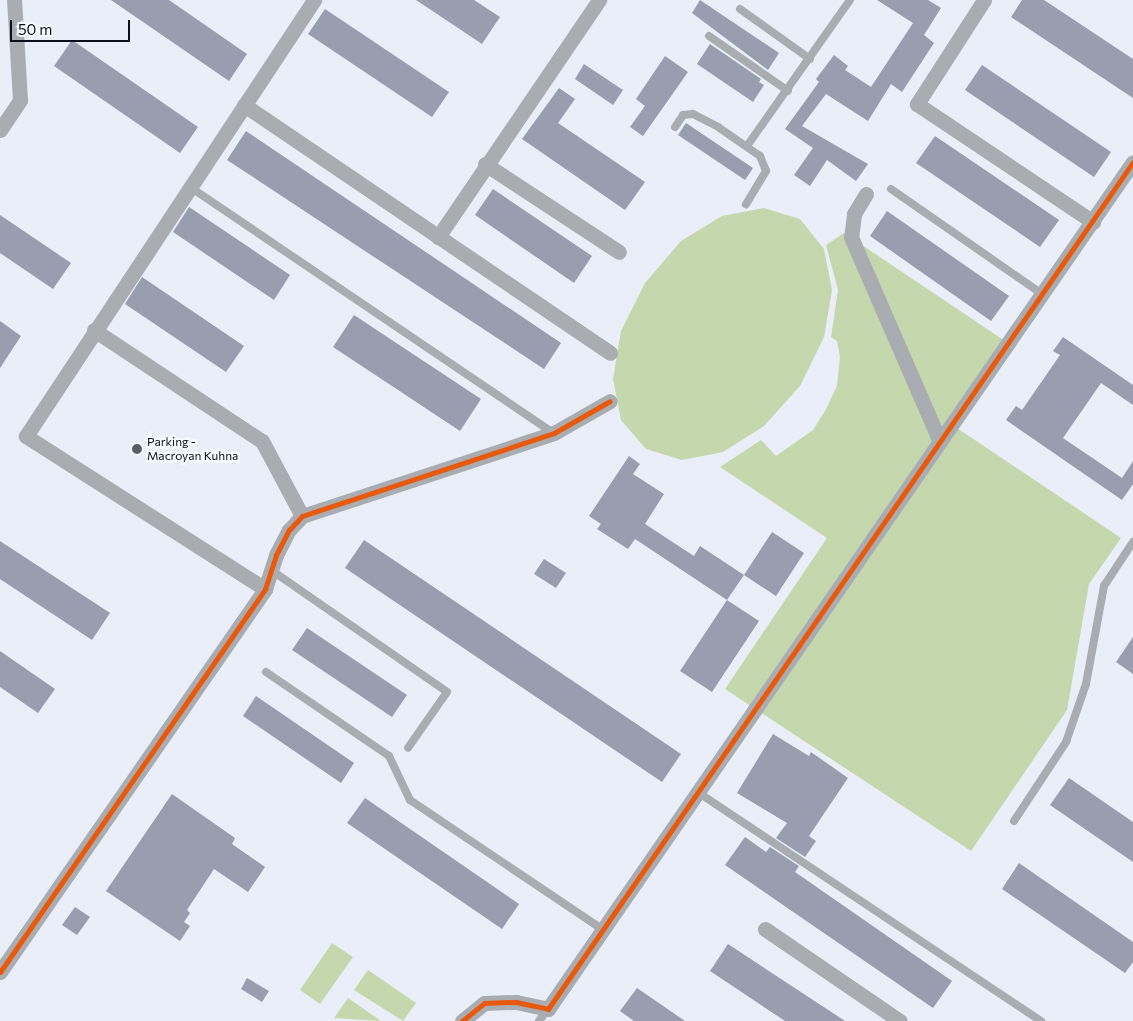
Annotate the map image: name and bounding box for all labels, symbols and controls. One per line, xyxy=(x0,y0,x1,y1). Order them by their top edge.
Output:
scale bar xyxy=(12,10,132,42)
text: 50 m xyxy=(18,20,52,38)
place label: Parking - Macroyan Kuhna xyxy=(147,435,238,463)
marker: Parking - Macroyan Kuhna xyxy=(131,443,143,455)

